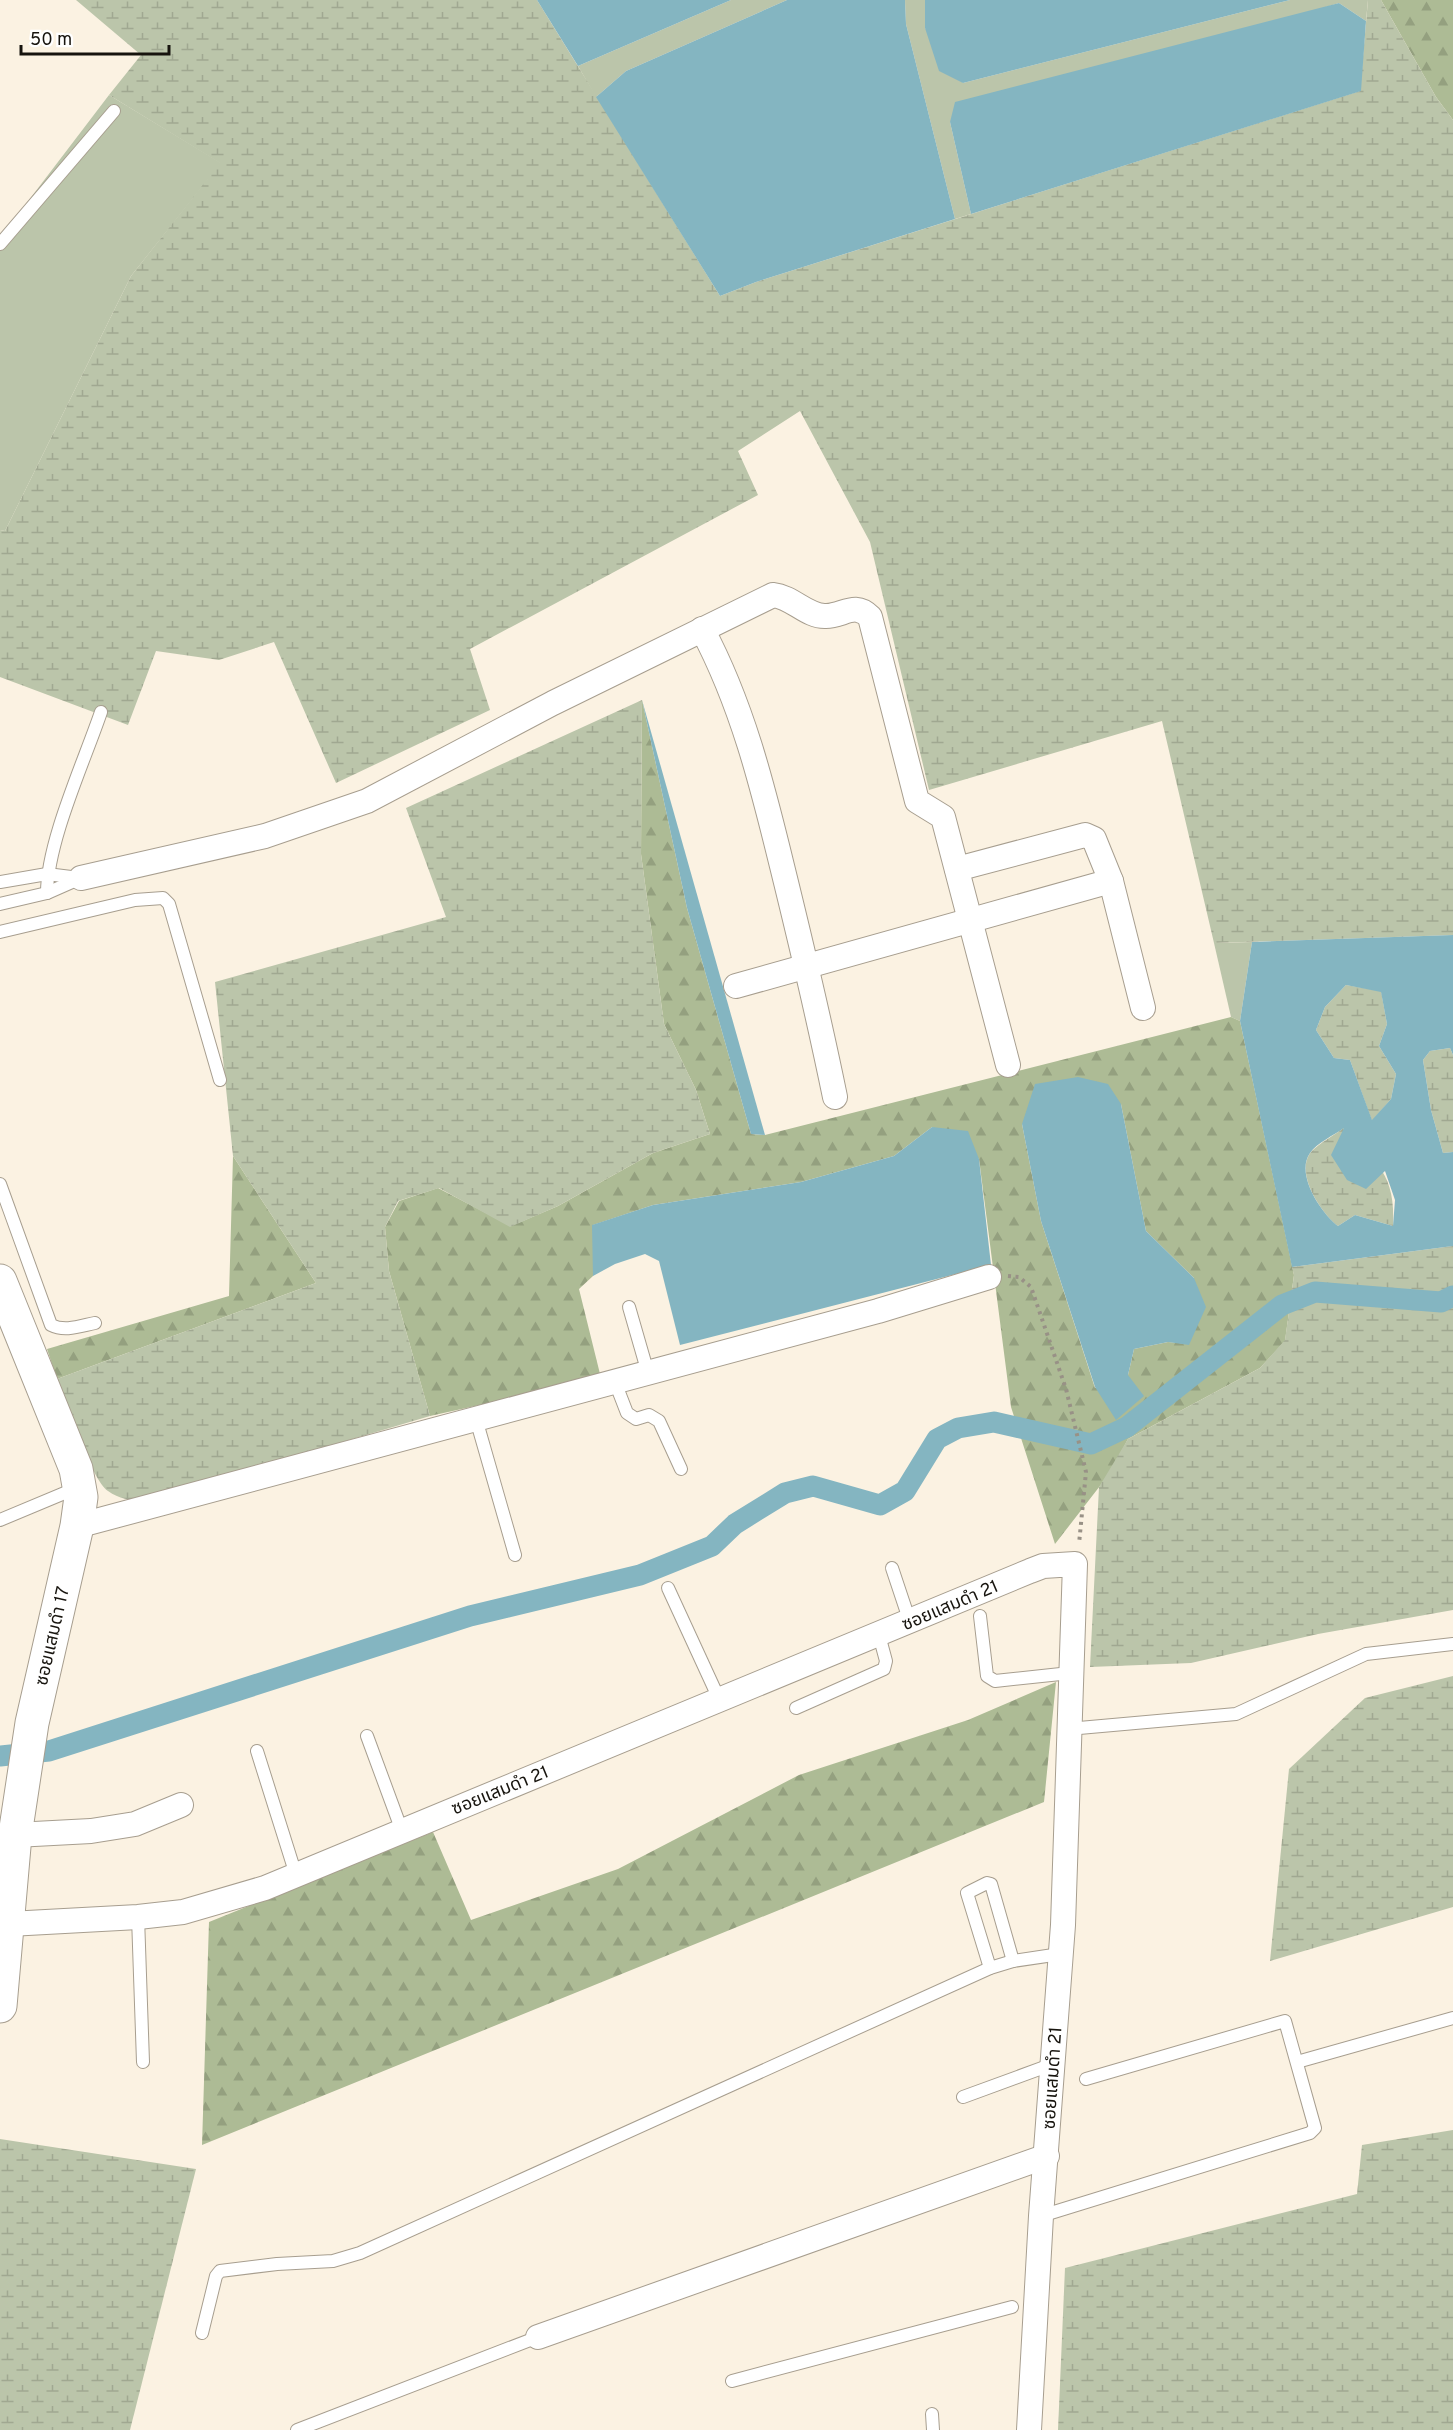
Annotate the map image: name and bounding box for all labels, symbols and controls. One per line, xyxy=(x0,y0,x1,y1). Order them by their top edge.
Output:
scale bar xyxy=(21,18,170,56)
text: 50 m xyxy=(30,29,72,52)
street label: ซอยแสมดำ 21 xyxy=(899,1576,1002,1637)
street label: ซอยแสมดำ 17 xyxy=(31,1584,76,1688)
street label: ซอยแสมดำ 21 xyxy=(449,1761,553,1821)
street label: ซอยแสมดำ 21 xyxy=(1038,2026,1069,2130)

